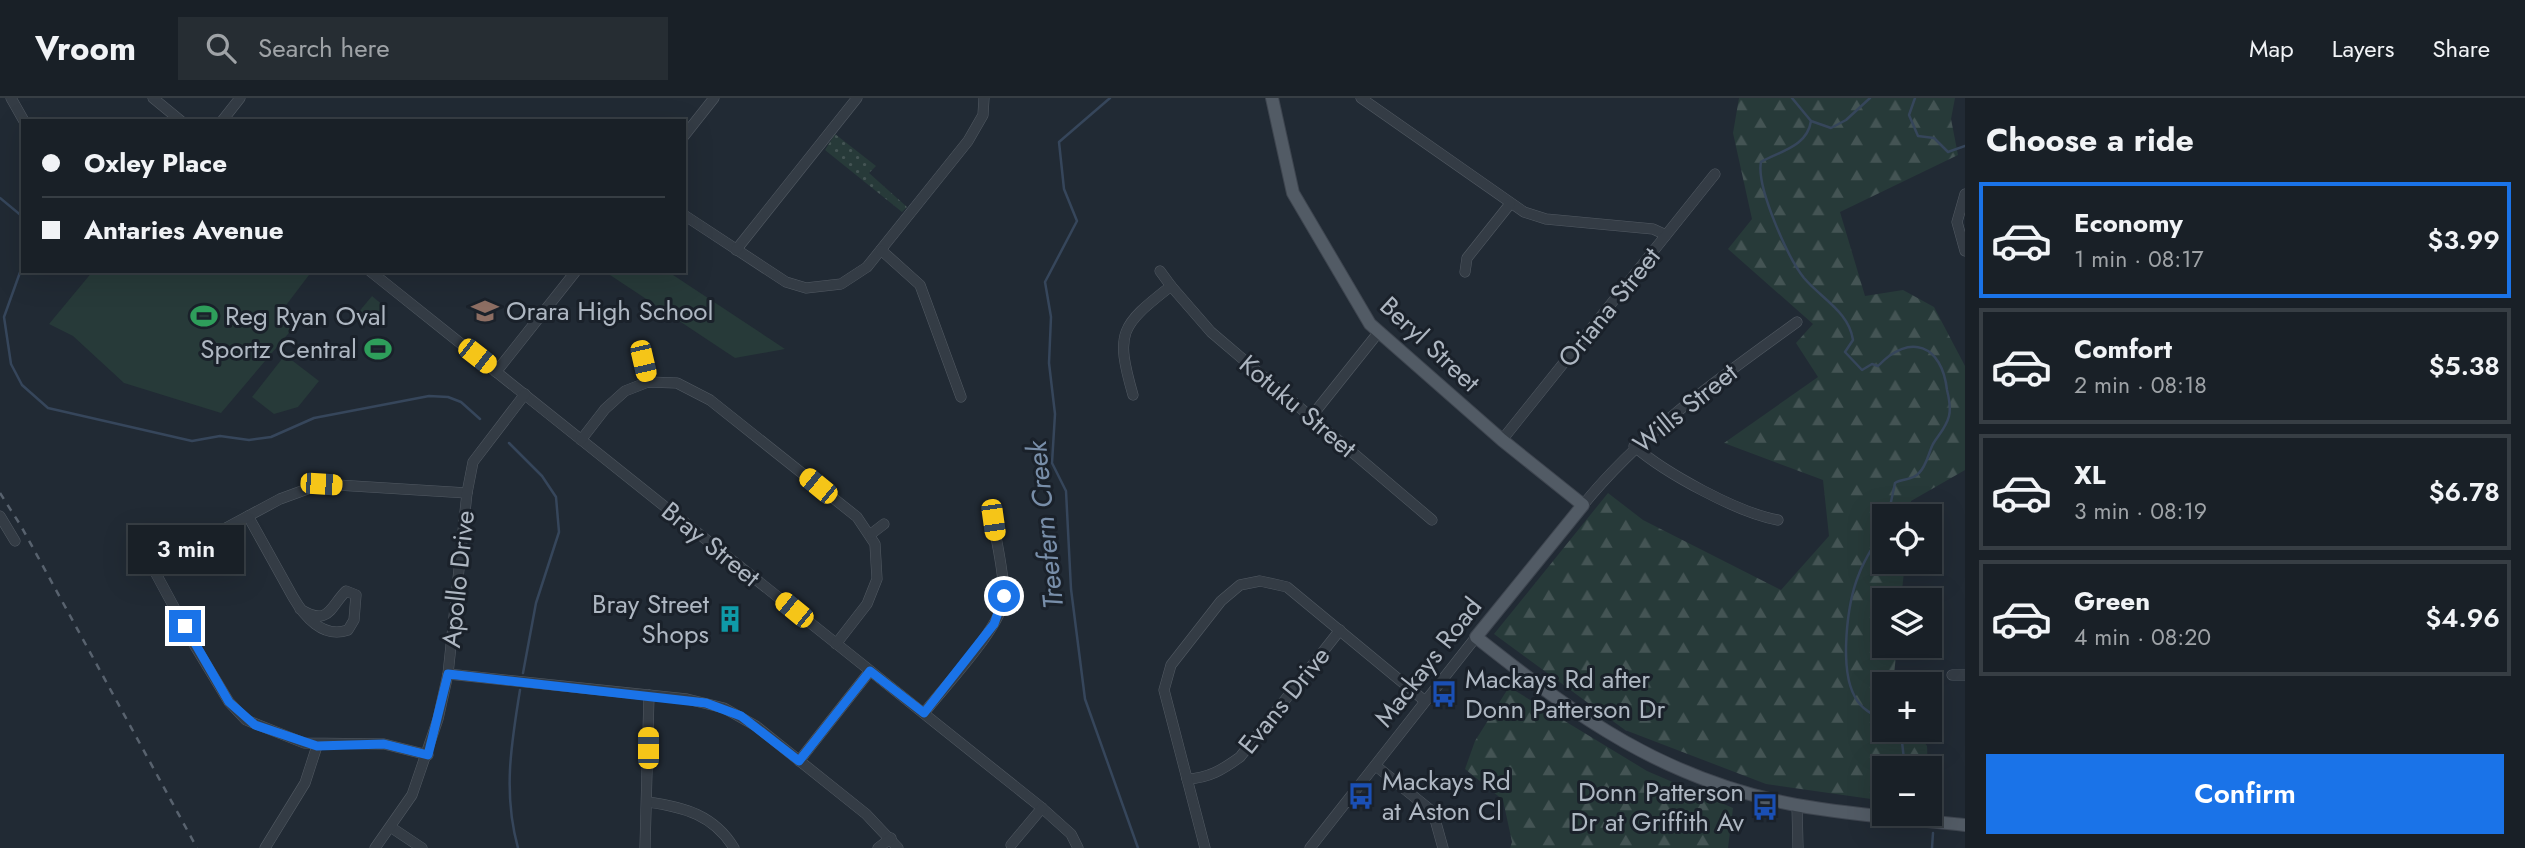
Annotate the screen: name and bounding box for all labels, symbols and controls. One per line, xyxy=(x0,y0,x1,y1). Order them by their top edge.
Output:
search box xyxy=(178,17,668,80)
text: Vroom xyxy=(35,25,136,72)
icon: search xyxy=(202,29,240,67)
text: Search here xyxy=(258,29,390,67)
text: Map xyxy=(2249,31,2294,66)
text: Layers xyxy=(2332,31,2394,66)
text: Share xyxy=(2432,31,2490,66)
text: Choose a ride xyxy=(1986,117,2194,163)
text: Oxley Place xyxy=(84,144,227,182)
text: Economy xyxy=(2074,204,2183,242)
icon: car xyxy=(1990,209,2053,272)
text: Antaries Avenue xyxy=(84,211,284,249)
text: $3.99 xyxy=(2428,221,2500,259)
street label: Oriana Street xyxy=(1549,238,1670,375)
text: 1 min · 08:17 xyxy=(2074,242,2204,276)
street label: Beryl Street xyxy=(1371,288,1489,401)
place label: Orara High School xyxy=(506,292,714,330)
school or university icon: Orara High School xyxy=(470,296,500,326)
place label: Reg Ryan Oval xyxy=(225,297,386,335)
sports icon: Reg Ryan Oval xyxy=(189,301,219,331)
place label: Sportz Central xyxy=(200,330,357,368)
text: Comfort xyxy=(2074,330,2172,368)
sports icon: Sportz Central xyxy=(363,334,393,364)
car xyxy=(454,335,501,377)
icon: car xyxy=(1990,335,2053,398)
car xyxy=(629,338,658,384)
street label: Kotuku Street xyxy=(1231,346,1365,467)
text: $5.38 xyxy=(2429,347,2500,385)
street label: Wills Street xyxy=(1625,353,1746,462)
text: 2 min · 08:18 xyxy=(2074,368,2207,402)
water label: Treefern Creek xyxy=(1016,438,1074,611)
text: XL xyxy=(2074,456,2106,494)
icon: car xyxy=(1990,461,2053,524)
car xyxy=(796,465,841,507)
car xyxy=(300,472,343,496)
text: $6.78 xyxy=(2429,473,2500,511)
street label: Bray Street xyxy=(654,492,769,596)
text: 3 min · 08:19 xyxy=(2074,494,2207,528)
car xyxy=(980,498,1007,542)
map controls xyxy=(1872,504,1942,826)
button: locate xyxy=(1872,504,1942,574)
street label: Apollo Drive xyxy=(432,508,484,650)
callout: 3 min xyxy=(127,524,243,574)
text: 3 min xyxy=(157,532,215,566)
route start xyxy=(988,580,1020,612)
text: Green xyxy=(2074,582,2150,620)
place label: Bray Street Shops xyxy=(592,585,710,653)
icon: car xyxy=(1990,587,2053,650)
button: layers xyxy=(1872,588,1942,658)
car xyxy=(772,589,817,631)
street label: Mackays Road xyxy=(1365,589,1491,735)
text: $4.96 xyxy=(2425,599,2500,637)
building icon: Bray Street Shops xyxy=(715,604,745,634)
route end xyxy=(169,610,201,642)
text: 4 min · 08:20 xyxy=(2074,620,2211,654)
street label: Evans Drive xyxy=(1229,638,1339,762)
place label: Mackays Rd after Donn Patterson Dr xyxy=(1465,660,1666,728)
button: + xyxy=(1872,672,1942,742)
bus stop icon: Mackays Rd after Donn Patterson Dr xyxy=(1429,679,1459,709)
car xyxy=(638,727,659,769)
button: Confirm xyxy=(1986,754,2504,834)
button: − xyxy=(1872,756,1942,826)
place label: Mackays Rd at Aston Cl xyxy=(1382,762,1511,830)
place label: Donn Patterson Dr at Griffith Av xyxy=(1571,773,1745,841)
bus stop icon: Mackays Rd at Aston Cl xyxy=(1346,781,1376,811)
bus stop icon: Donn Patterson Dr at Griffith Av xyxy=(1750,792,1780,822)

